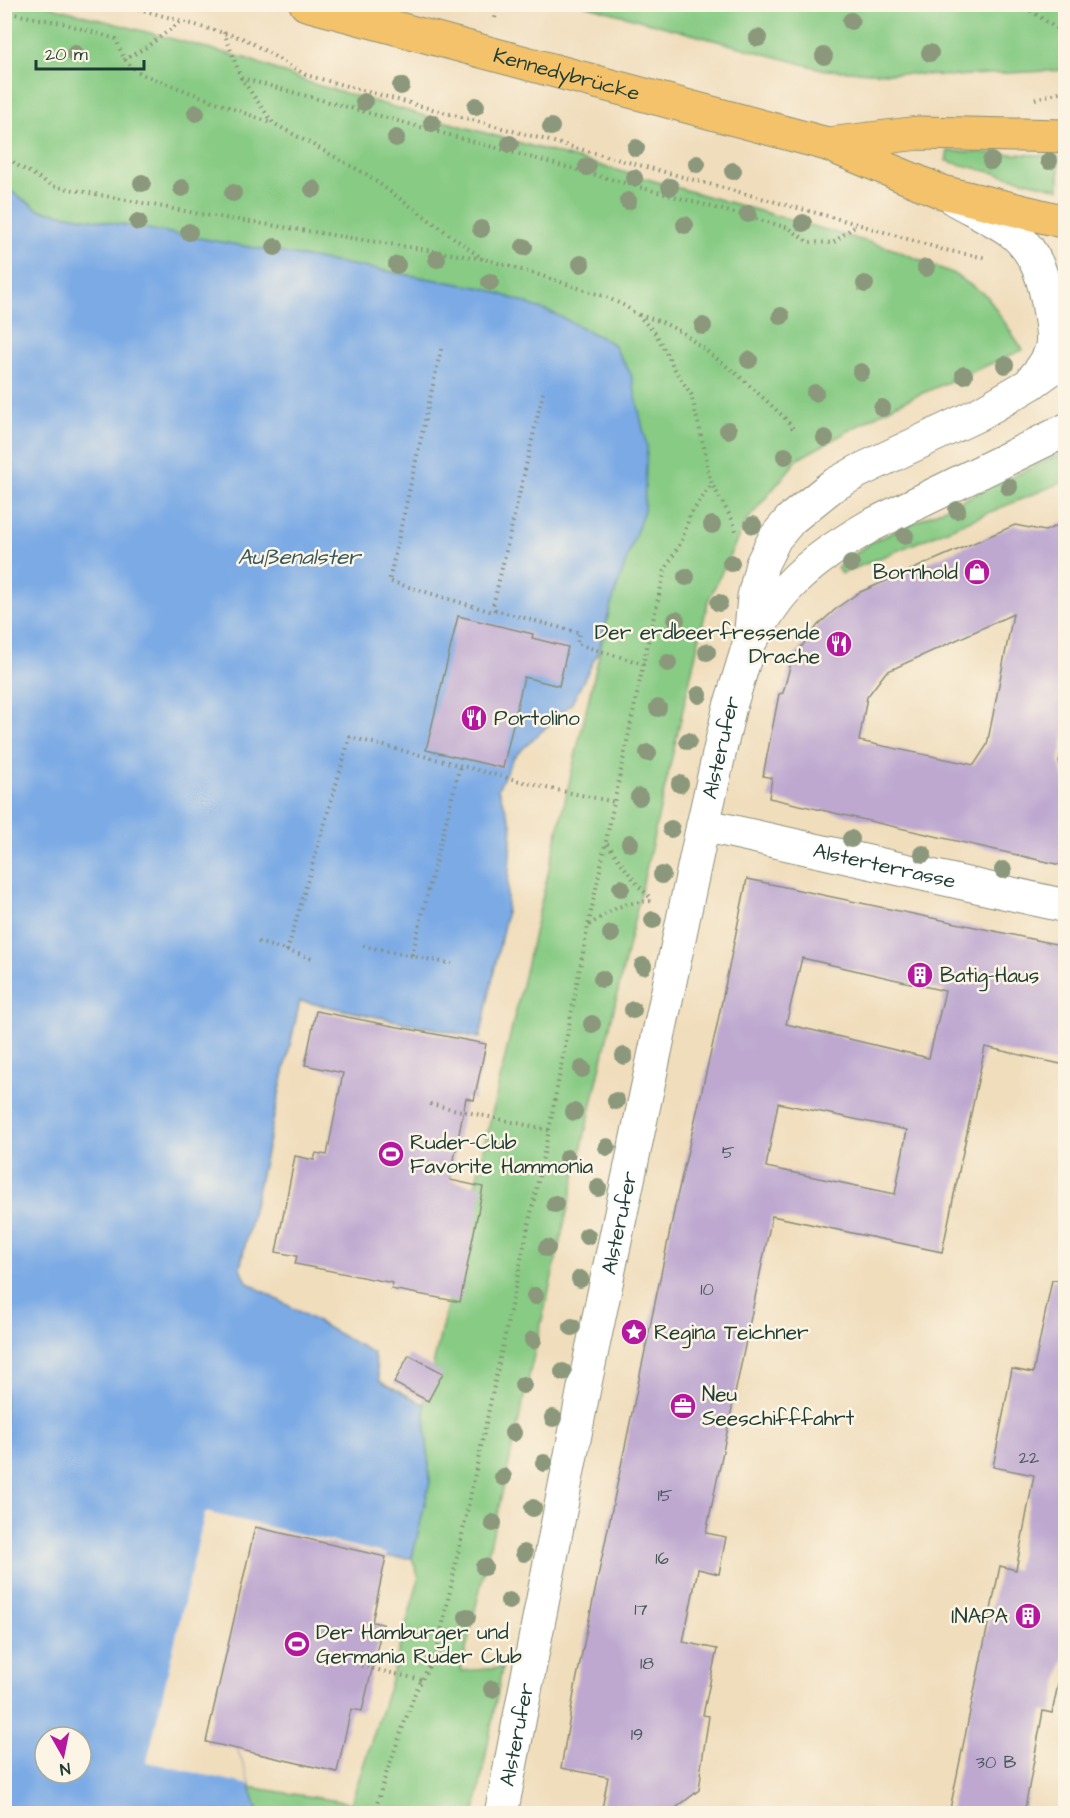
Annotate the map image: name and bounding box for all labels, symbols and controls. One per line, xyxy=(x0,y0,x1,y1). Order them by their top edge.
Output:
scale bar xyxy=(36,33,144,71)
street label: Kennedybrücke xyxy=(490,41,643,108)
text: 20 m xyxy=(45,42,88,67)
water label: Außenalster xyxy=(238,542,363,573)
shop icon: Bornhold xyxy=(962,557,992,587)
place label: Bornhold xyxy=(873,558,958,587)
place label: Der erdbeerfressende Drache xyxy=(595,618,820,671)
restaurant icon: Der erdbeerfressende Drache xyxy=(824,629,854,659)
street label: Alsterufer xyxy=(695,692,748,802)
restaurant icon: Portolino xyxy=(459,703,489,733)
place label: Portolino xyxy=(494,704,580,733)
street label: Alsterterrasse xyxy=(811,836,958,896)
building icon: Batig-Haus xyxy=(905,960,935,990)
place label: Batig-Haus xyxy=(940,961,1039,992)
place label: Ruder-Club Favorite Hammonia xyxy=(410,1128,594,1181)
sports icon: Ruder-Club Favorite Hammonia xyxy=(376,1139,406,1169)
house number: 5 xyxy=(722,1140,735,1165)
street label: Alsterufer xyxy=(594,1168,645,1277)
house number: 10 xyxy=(700,1277,714,1302)
place icon: Regina Teichner xyxy=(619,1317,649,1347)
place label: Regina Teichner xyxy=(654,1318,809,1349)
place label: Neu Seeschifffahrt xyxy=(702,1380,855,1433)
office icon: Neu Seeschifffahrt xyxy=(668,1391,698,1421)
house number: 22 xyxy=(1019,1445,1040,1470)
house number: 15 xyxy=(657,1483,673,1508)
house number: 16 xyxy=(655,1546,669,1571)
house number: 17 xyxy=(634,1597,648,1622)
building icon: INAPA xyxy=(1013,1601,1043,1631)
place label: INAPA xyxy=(951,1602,1009,1631)
place label: Der Hamburger und Germania Ruder Club xyxy=(316,1618,522,1671)
sports icon: Der Hamburger und Germania Ruder Club xyxy=(282,1629,312,1659)
house number: 18 xyxy=(640,1651,654,1676)
street label: Alsterufer xyxy=(493,1680,541,1789)
house number: 19 xyxy=(631,1722,643,1747)
north arrow xyxy=(33,1725,93,1785)
house number: 30 B xyxy=(976,1750,1016,1775)
text: N xyxy=(59,1757,72,1780)

